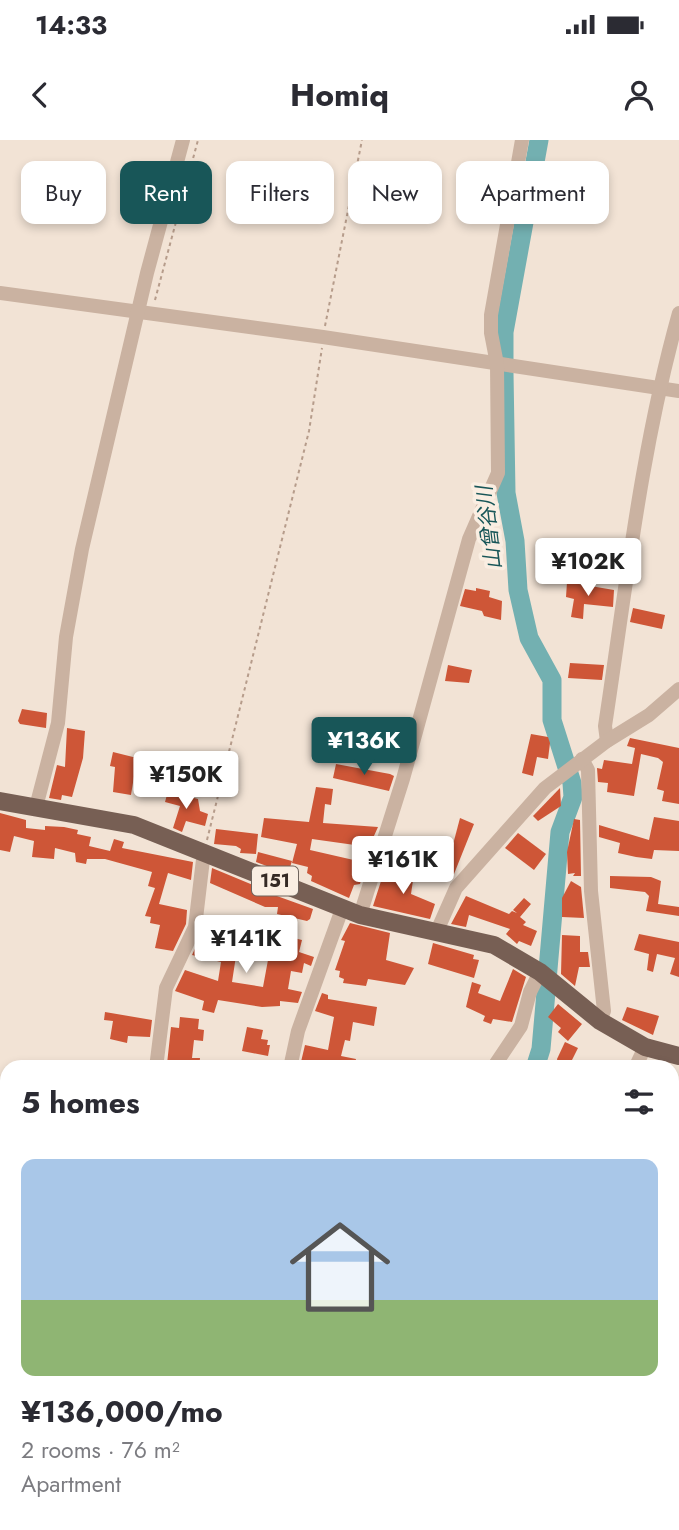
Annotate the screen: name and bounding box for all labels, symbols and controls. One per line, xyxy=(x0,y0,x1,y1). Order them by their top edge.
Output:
text: 14:33 xyxy=(35,6,107,44)
text: Homiq xyxy=(290,72,389,118)
icon: back xyxy=(21,76,59,114)
icon: person xyxy=(620,76,658,114)
chip: Buy xyxy=(21,161,106,224)
chip: Rent xyxy=(120,161,212,224)
chip: Filters xyxy=(226,161,334,224)
chip: New xyxy=(348,161,442,224)
chip: Apartment xyxy=(456,161,609,224)
water label: 山曾谷川 xyxy=(469,483,509,572)
pin: ¥102K xyxy=(539,538,637,598)
text: ¥102K xyxy=(551,544,625,578)
pin: ¥136K xyxy=(315,718,413,777)
text: ¥136K xyxy=(328,723,400,757)
pin: ¥150K xyxy=(137,752,235,811)
text: ¥150K xyxy=(149,757,223,791)
pin: ¥161K xyxy=(354,836,452,896)
text: ¥161K xyxy=(368,842,438,876)
road number: 151 xyxy=(252,866,298,896)
pin: ¥141K xyxy=(197,916,295,975)
text: ¥141K xyxy=(211,921,281,955)
text: 5 homes xyxy=(21,1081,140,1124)
icon: filters xyxy=(620,1083,658,1121)
icon: home xyxy=(277,1204,403,1330)
text: ¥136,000/mo xyxy=(21,1390,223,1433)
text: 2 rooms · 76 m² xyxy=(21,1433,180,1467)
text: Apartment xyxy=(21,1467,121,1501)

